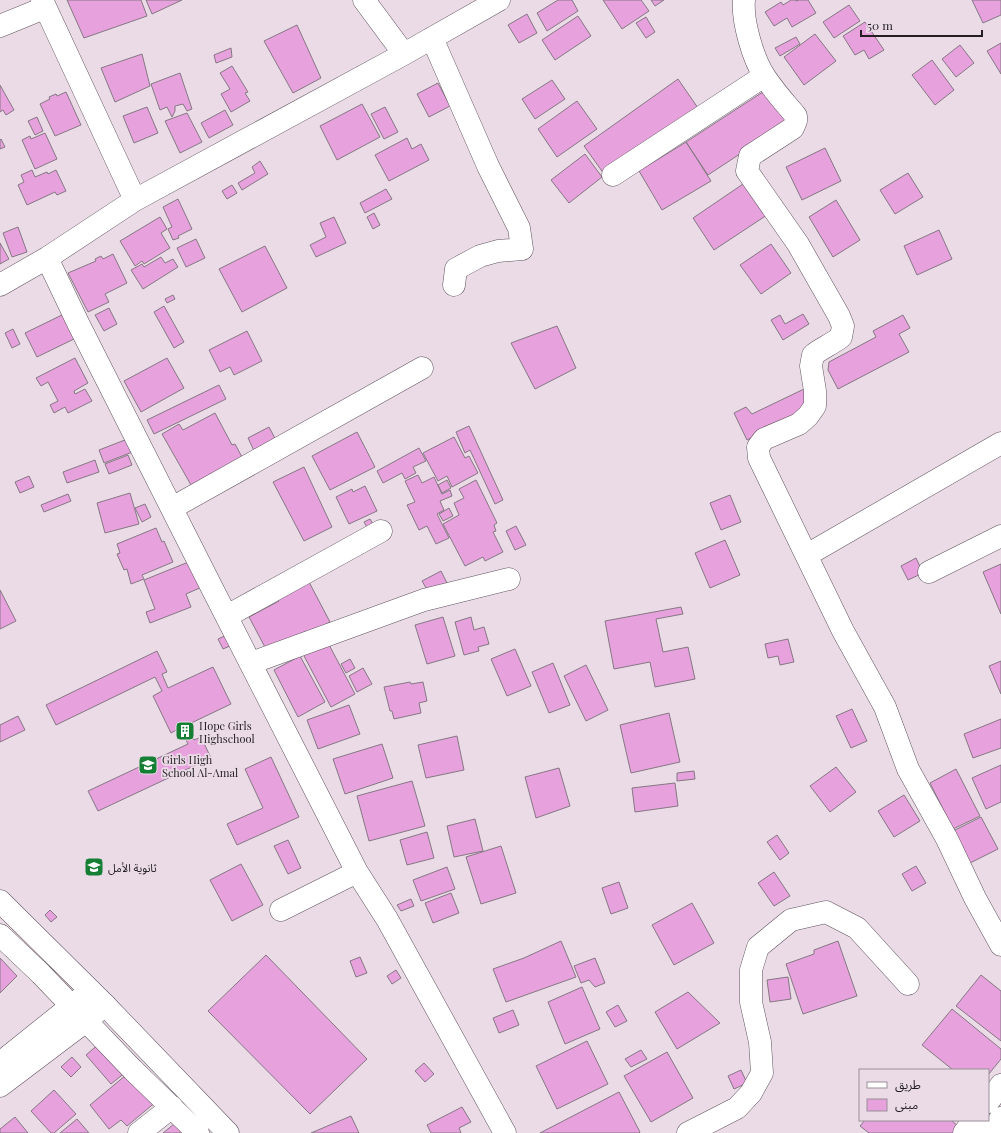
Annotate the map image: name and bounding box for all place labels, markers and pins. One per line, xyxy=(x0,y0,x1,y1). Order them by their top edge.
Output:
place label: Hope Girls Highschool xyxy=(199,718,255,746)
building icon: Hope Girls Highschool xyxy=(174,720,196,742)
place label: Girls High School Al-Amal xyxy=(162,752,238,780)
school or university icon: Girls High School Al-Amal xyxy=(137,754,159,776)
school or university icon: ثانوية الأمل xyxy=(83,856,105,878)
place label: ثانوية الأمل xyxy=(108,860,157,875)

